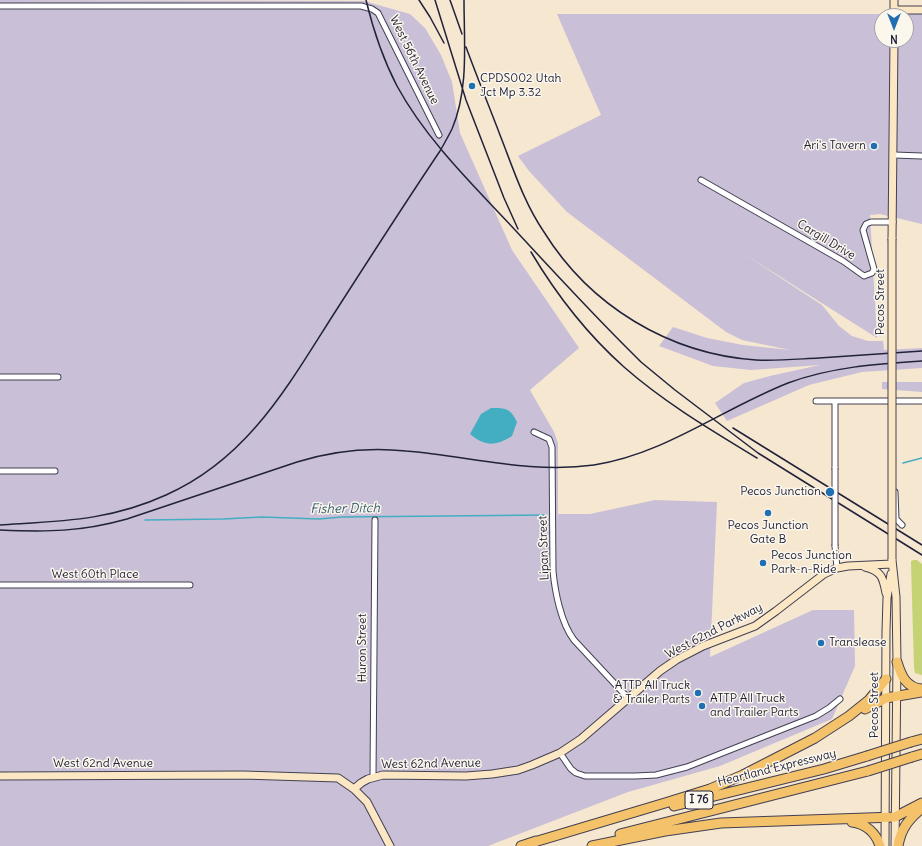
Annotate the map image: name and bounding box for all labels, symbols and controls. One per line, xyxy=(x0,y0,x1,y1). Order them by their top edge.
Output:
north arrow xyxy=(874,8,914,48)
street label: West 56th Avenue xyxy=(386,13,442,107)
text: N xyxy=(890,32,898,46)
place label: CPDS002 Utah Jct Mp 3.32 xyxy=(480,72,562,100)
marker: CPDS002 Utah Jct Mp 3.32 xyxy=(467,81,477,91)
place label: Ari's Tavern xyxy=(804,139,866,153)
marker: Ari's Tavern xyxy=(869,141,879,151)
street label: Cargill Drive xyxy=(794,217,858,263)
street label: Pecos Street xyxy=(874,269,888,335)
place label: Pecos Junction xyxy=(740,485,821,499)
marker: Pecos Junction xyxy=(824,486,836,498)
water label: Fisher Ditch xyxy=(310,501,380,517)
marker: Pecos Junction Gate B xyxy=(763,508,773,518)
street label: Lipan Street xyxy=(536,515,552,581)
place label: Pecos Junction Gate B xyxy=(728,519,808,547)
place label: Pecos Junction Park-n-Ride xyxy=(771,549,852,577)
marker: Pecos Junction Park-n-Ride xyxy=(758,558,768,568)
street label: West 60th Place xyxy=(52,568,138,582)
street label: West 62nd Parkway xyxy=(663,600,765,662)
street label: Huron Street xyxy=(356,614,370,682)
place label: Translease xyxy=(829,636,886,650)
marker: Translease xyxy=(816,638,826,648)
street label: Pecos Street xyxy=(868,672,882,738)
place label: ATTP All Truck & Trailer Parts xyxy=(613,679,690,707)
marker: ATTP All Truck & Trailer Parts xyxy=(693,688,703,698)
place label: ATTP All Truck and Trailer Parts xyxy=(710,692,799,720)
marker: ATTP All Truck and Trailer Parts xyxy=(697,701,707,711)
street label: Heartland Expressway xyxy=(716,746,838,790)
street label: West 62nd Avenue xyxy=(381,756,481,772)
street label: West 62nd Avenue xyxy=(53,757,153,771)
road number: I 76 xyxy=(685,791,713,809)

